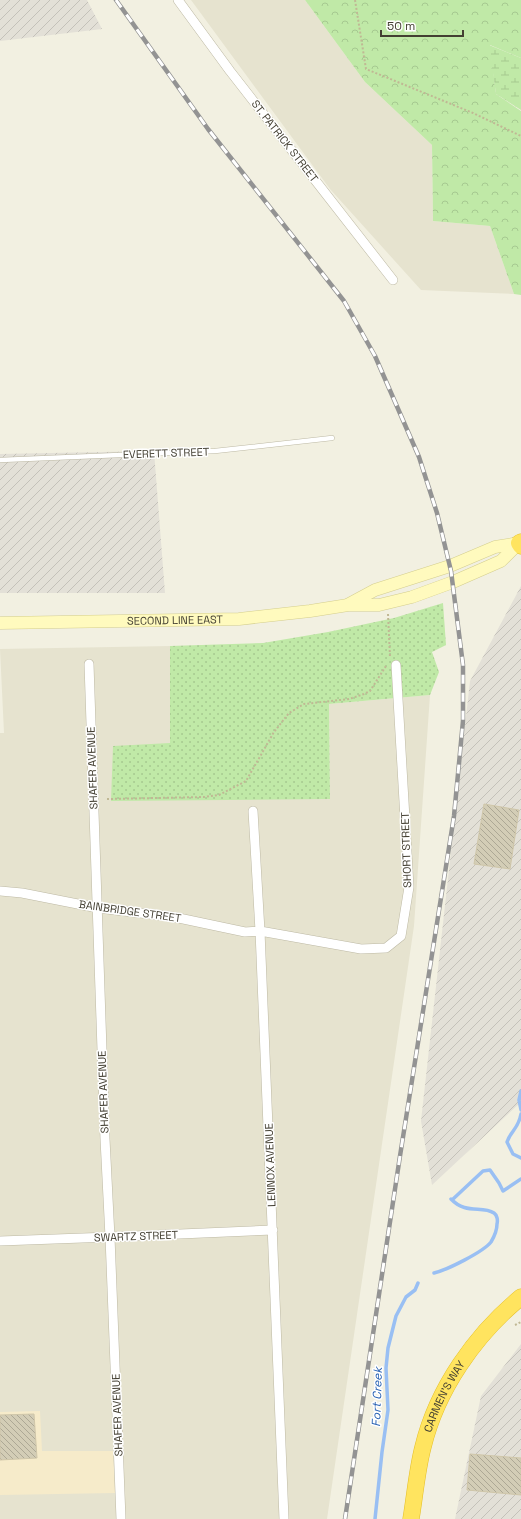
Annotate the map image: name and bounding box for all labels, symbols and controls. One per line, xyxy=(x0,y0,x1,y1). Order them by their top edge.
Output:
scale bar xyxy=(381,12,463,38)
text: 50 m xyxy=(387,18,415,34)
street label: ST. PATRICK STREET xyxy=(249,97,322,185)
street label: EVERETT STREET xyxy=(123,444,210,462)
street label: SECOND LINE EAST xyxy=(127,612,224,628)
street label: SHAFER AVENUE xyxy=(84,726,100,810)
street label: SHORT STREET xyxy=(398,811,414,888)
street label: BAINBRIDGE STREET xyxy=(78,897,183,925)
street label: SHAFER AVENUE xyxy=(95,1050,111,1134)
street label: LENNOX AVENUE xyxy=(262,1123,278,1207)
street label: SWARTZ STREET xyxy=(94,1228,179,1244)
street label: CARMEN'S WAY xyxy=(421,1358,468,1434)
water label: Fort Creek xyxy=(368,1365,386,1427)
street label: SHAFER AVENUE xyxy=(109,1373,125,1457)

